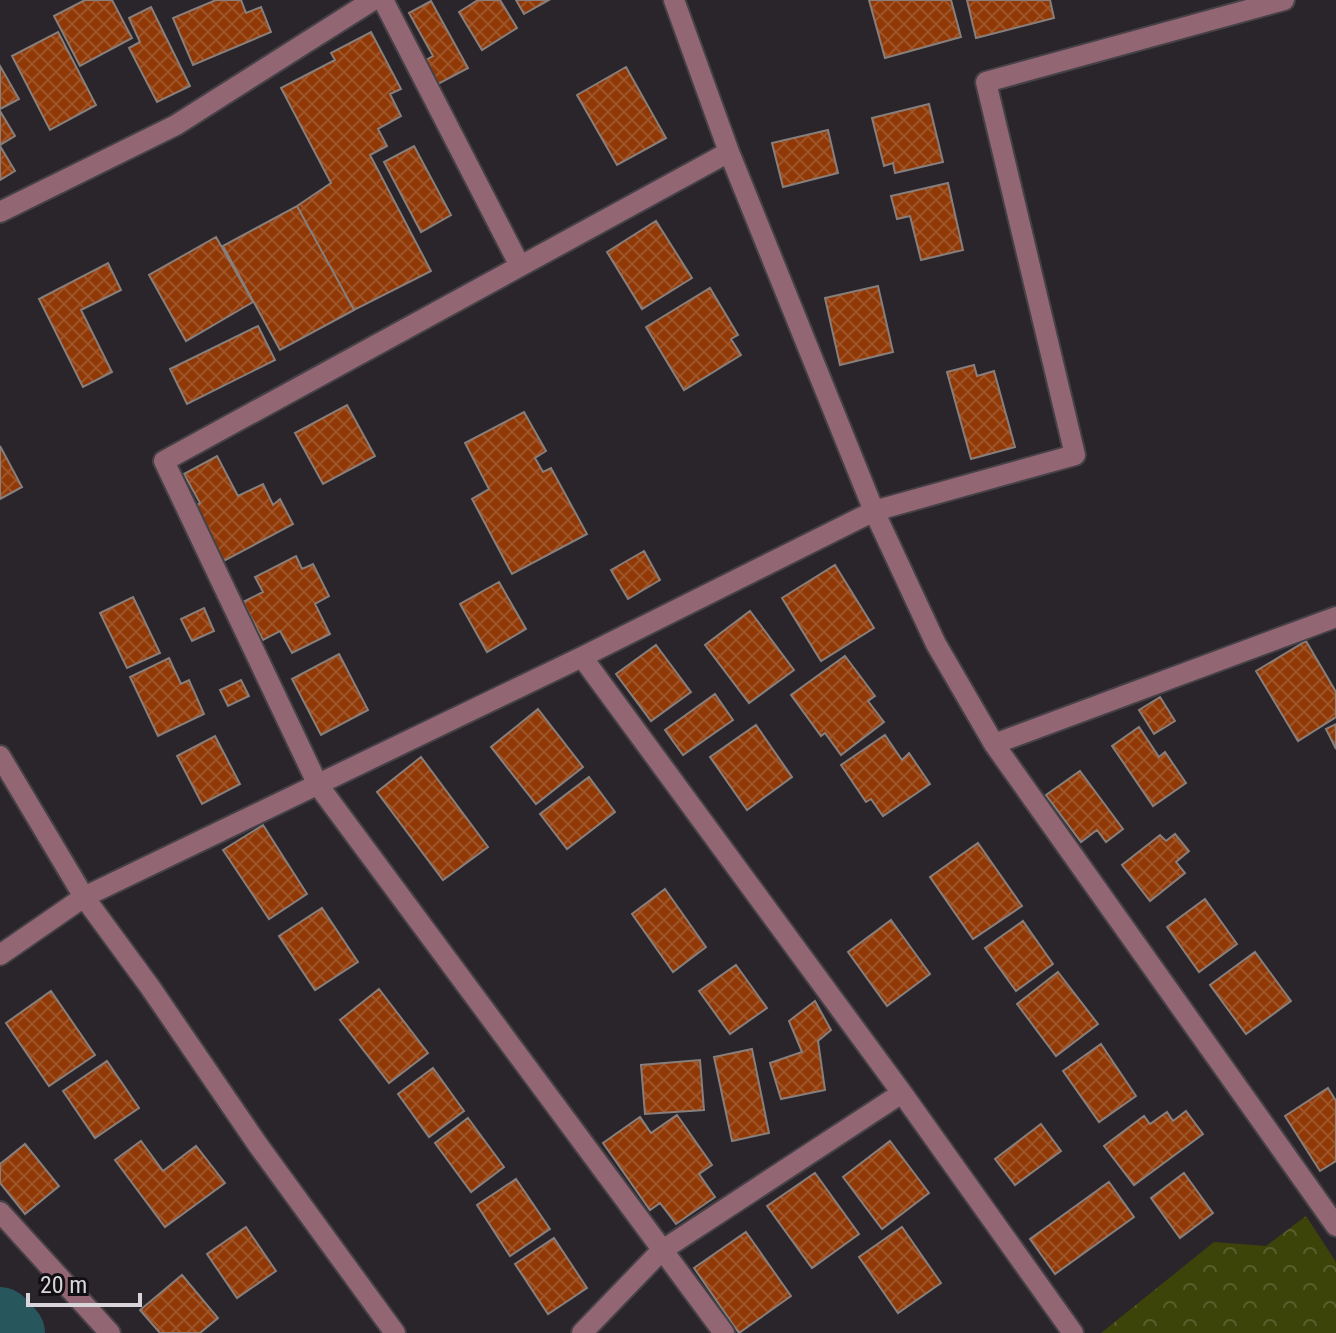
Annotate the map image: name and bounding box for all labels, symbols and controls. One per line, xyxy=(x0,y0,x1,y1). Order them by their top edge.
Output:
scale bar xyxy=(28,1257,140,1307)
text: 20 m xyxy=(40,1271,87,1299)

